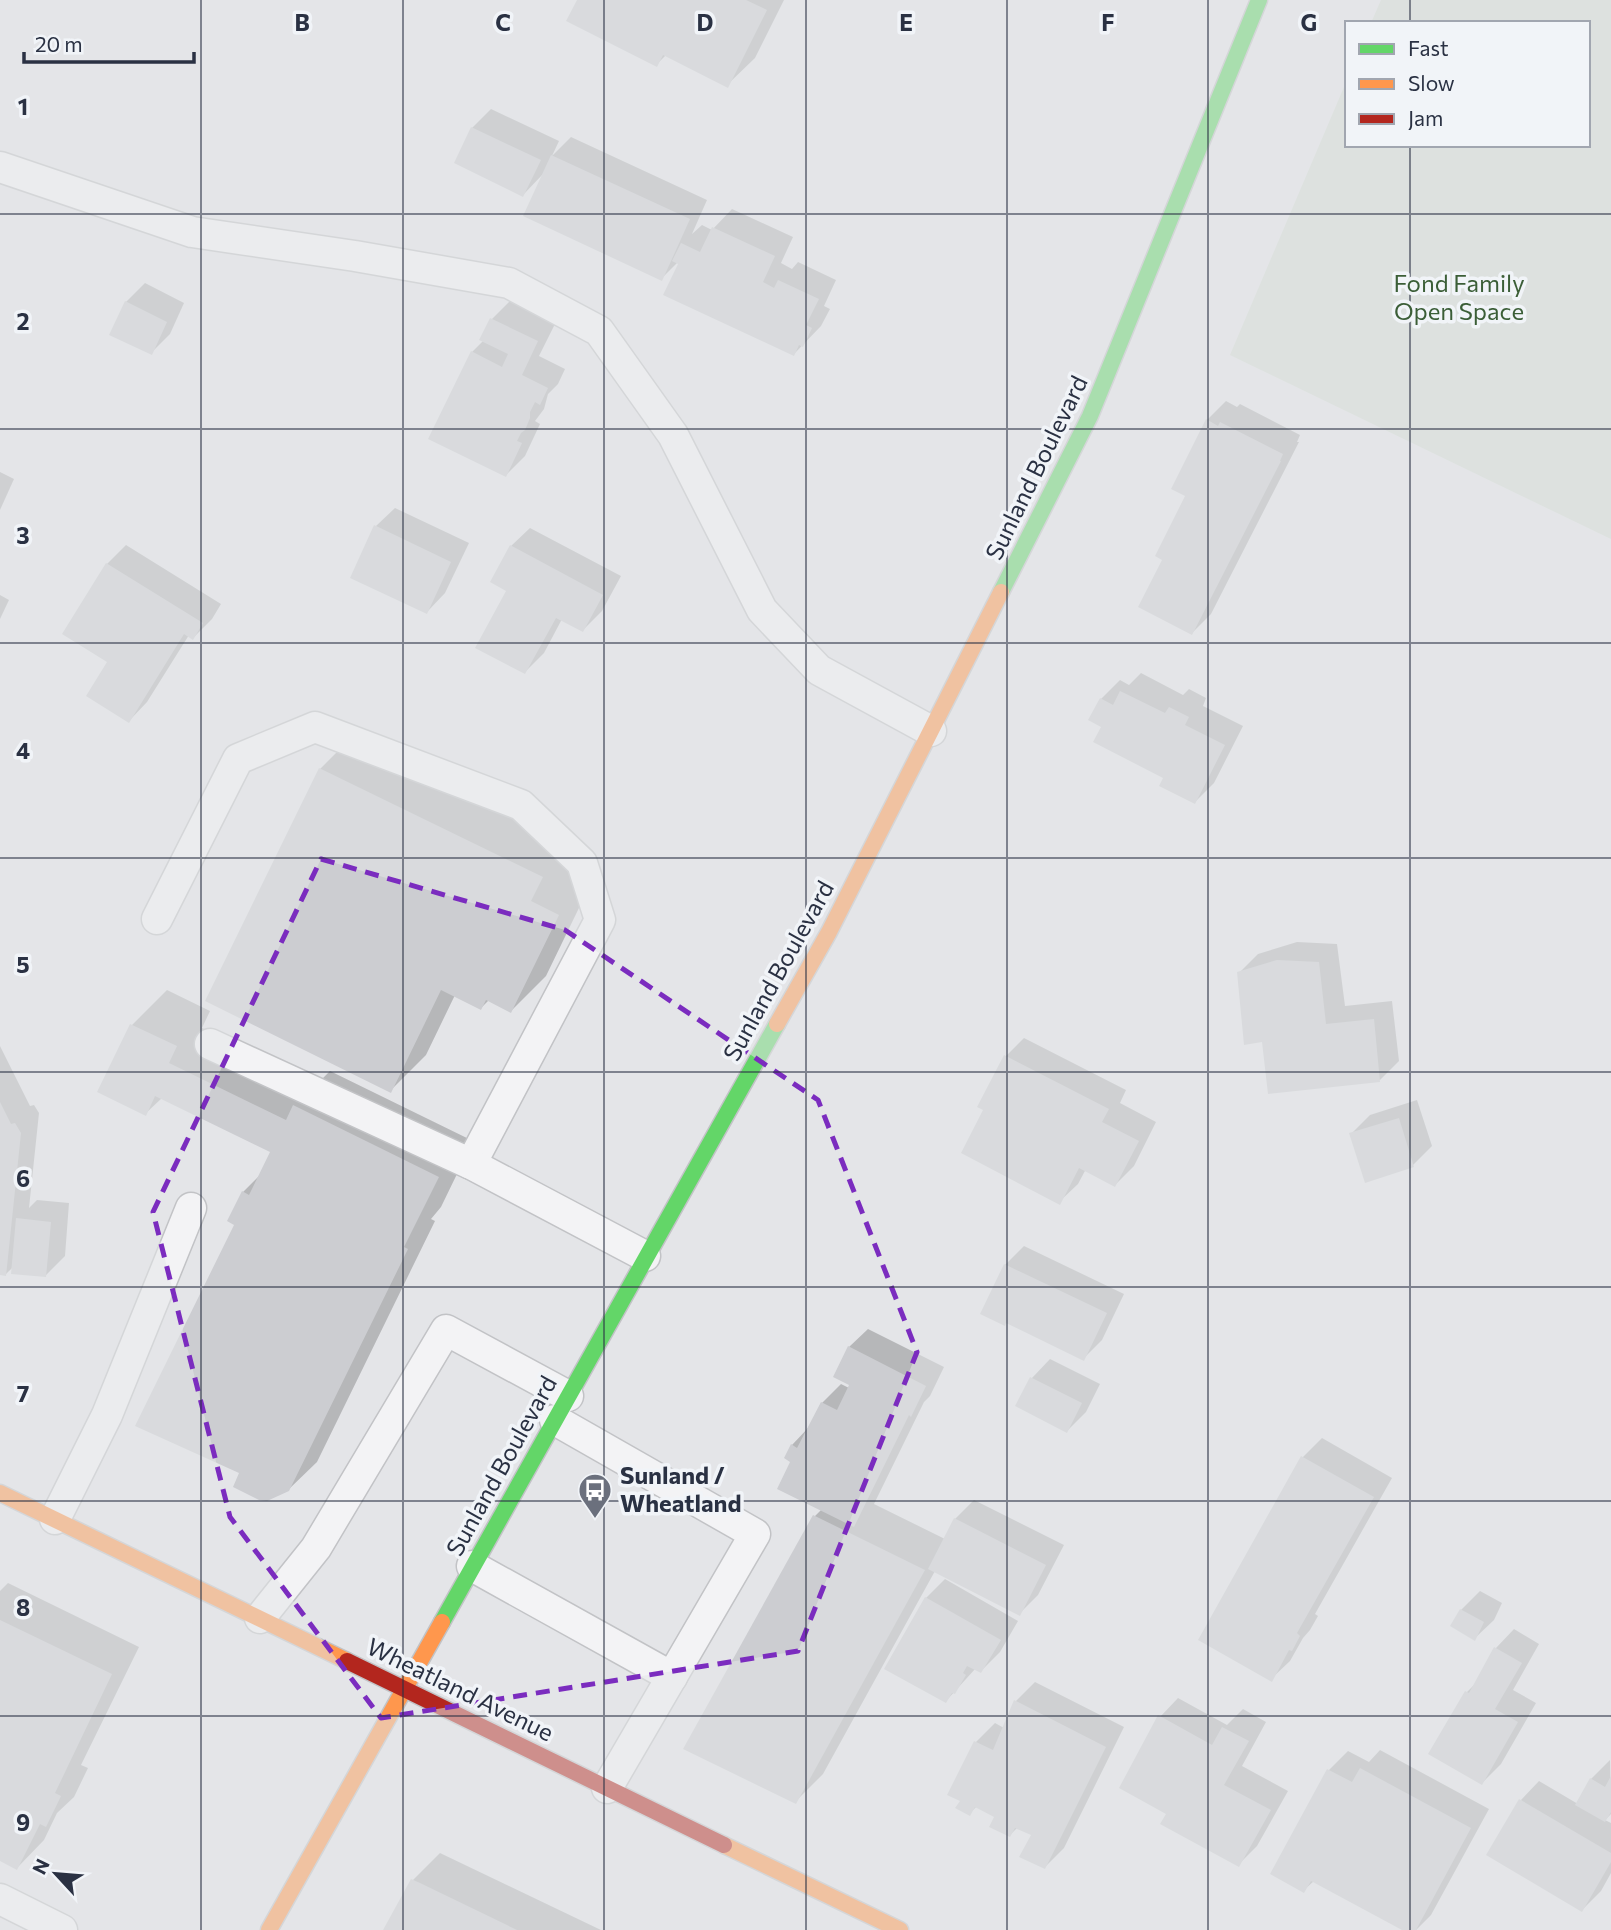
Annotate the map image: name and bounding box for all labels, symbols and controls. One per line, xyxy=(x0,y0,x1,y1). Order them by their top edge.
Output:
text: B xyxy=(294,8,310,36)
text: C xyxy=(495,8,511,36)
text: D xyxy=(697,8,714,36)
text: E xyxy=(899,8,913,36)
text: F xyxy=(1101,8,1115,36)
text: G xyxy=(1301,8,1317,36)
scale bar xyxy=(24,21,194,65)
legend xyxy=(1345,21,1590,147)
text: 20 m xyxy=(35,31,83,56)
text: Fast xyxy=(1408,35,1449,60)
text: Slow xyxy=(1408,70,1455,95)
text: 1 xyxy=(18,92,28,120)
text: Jam xyxy=(1408,105,1443,130)
park label: Fond Family Open Space xyxy=(1393,268,1525,325)
text: 2 xyxy=(16,307,30,335)
street label: Sunland Boulevard xyxy=(978,370,1093,564)
text: 3 xyxy=(16,521,30,549)
text: 4 xyxy=(16,736,30,764)
street label: Sunland Boulevard xyxy=(716,875,839,1065)
text: 5 xyxy=(16,950,30,978)
text: 6 xyxy=(16,1164,30,1192)
street label: Sunland Boulevard xyxy=(439,1370,562,1560)
text: 7 xyxy=(17,1379,29,1407)
place label: Sunland / Wheatland xyxy=(620,1460,742,1517)
bus stop icon: Sunland / Wheatland xyxy=(576,1471,614,1520)
text: 8 xyxy=(16,1593,30,1621)
street label: Wheatland Avenue xyxy=(363,1631,559,1746)
text: 9 xyxy=(16,1808,30,1836)
north arrow xyxy=(21,1839,91,1909)
text: N xyxy=(27,1855,54,1878)

